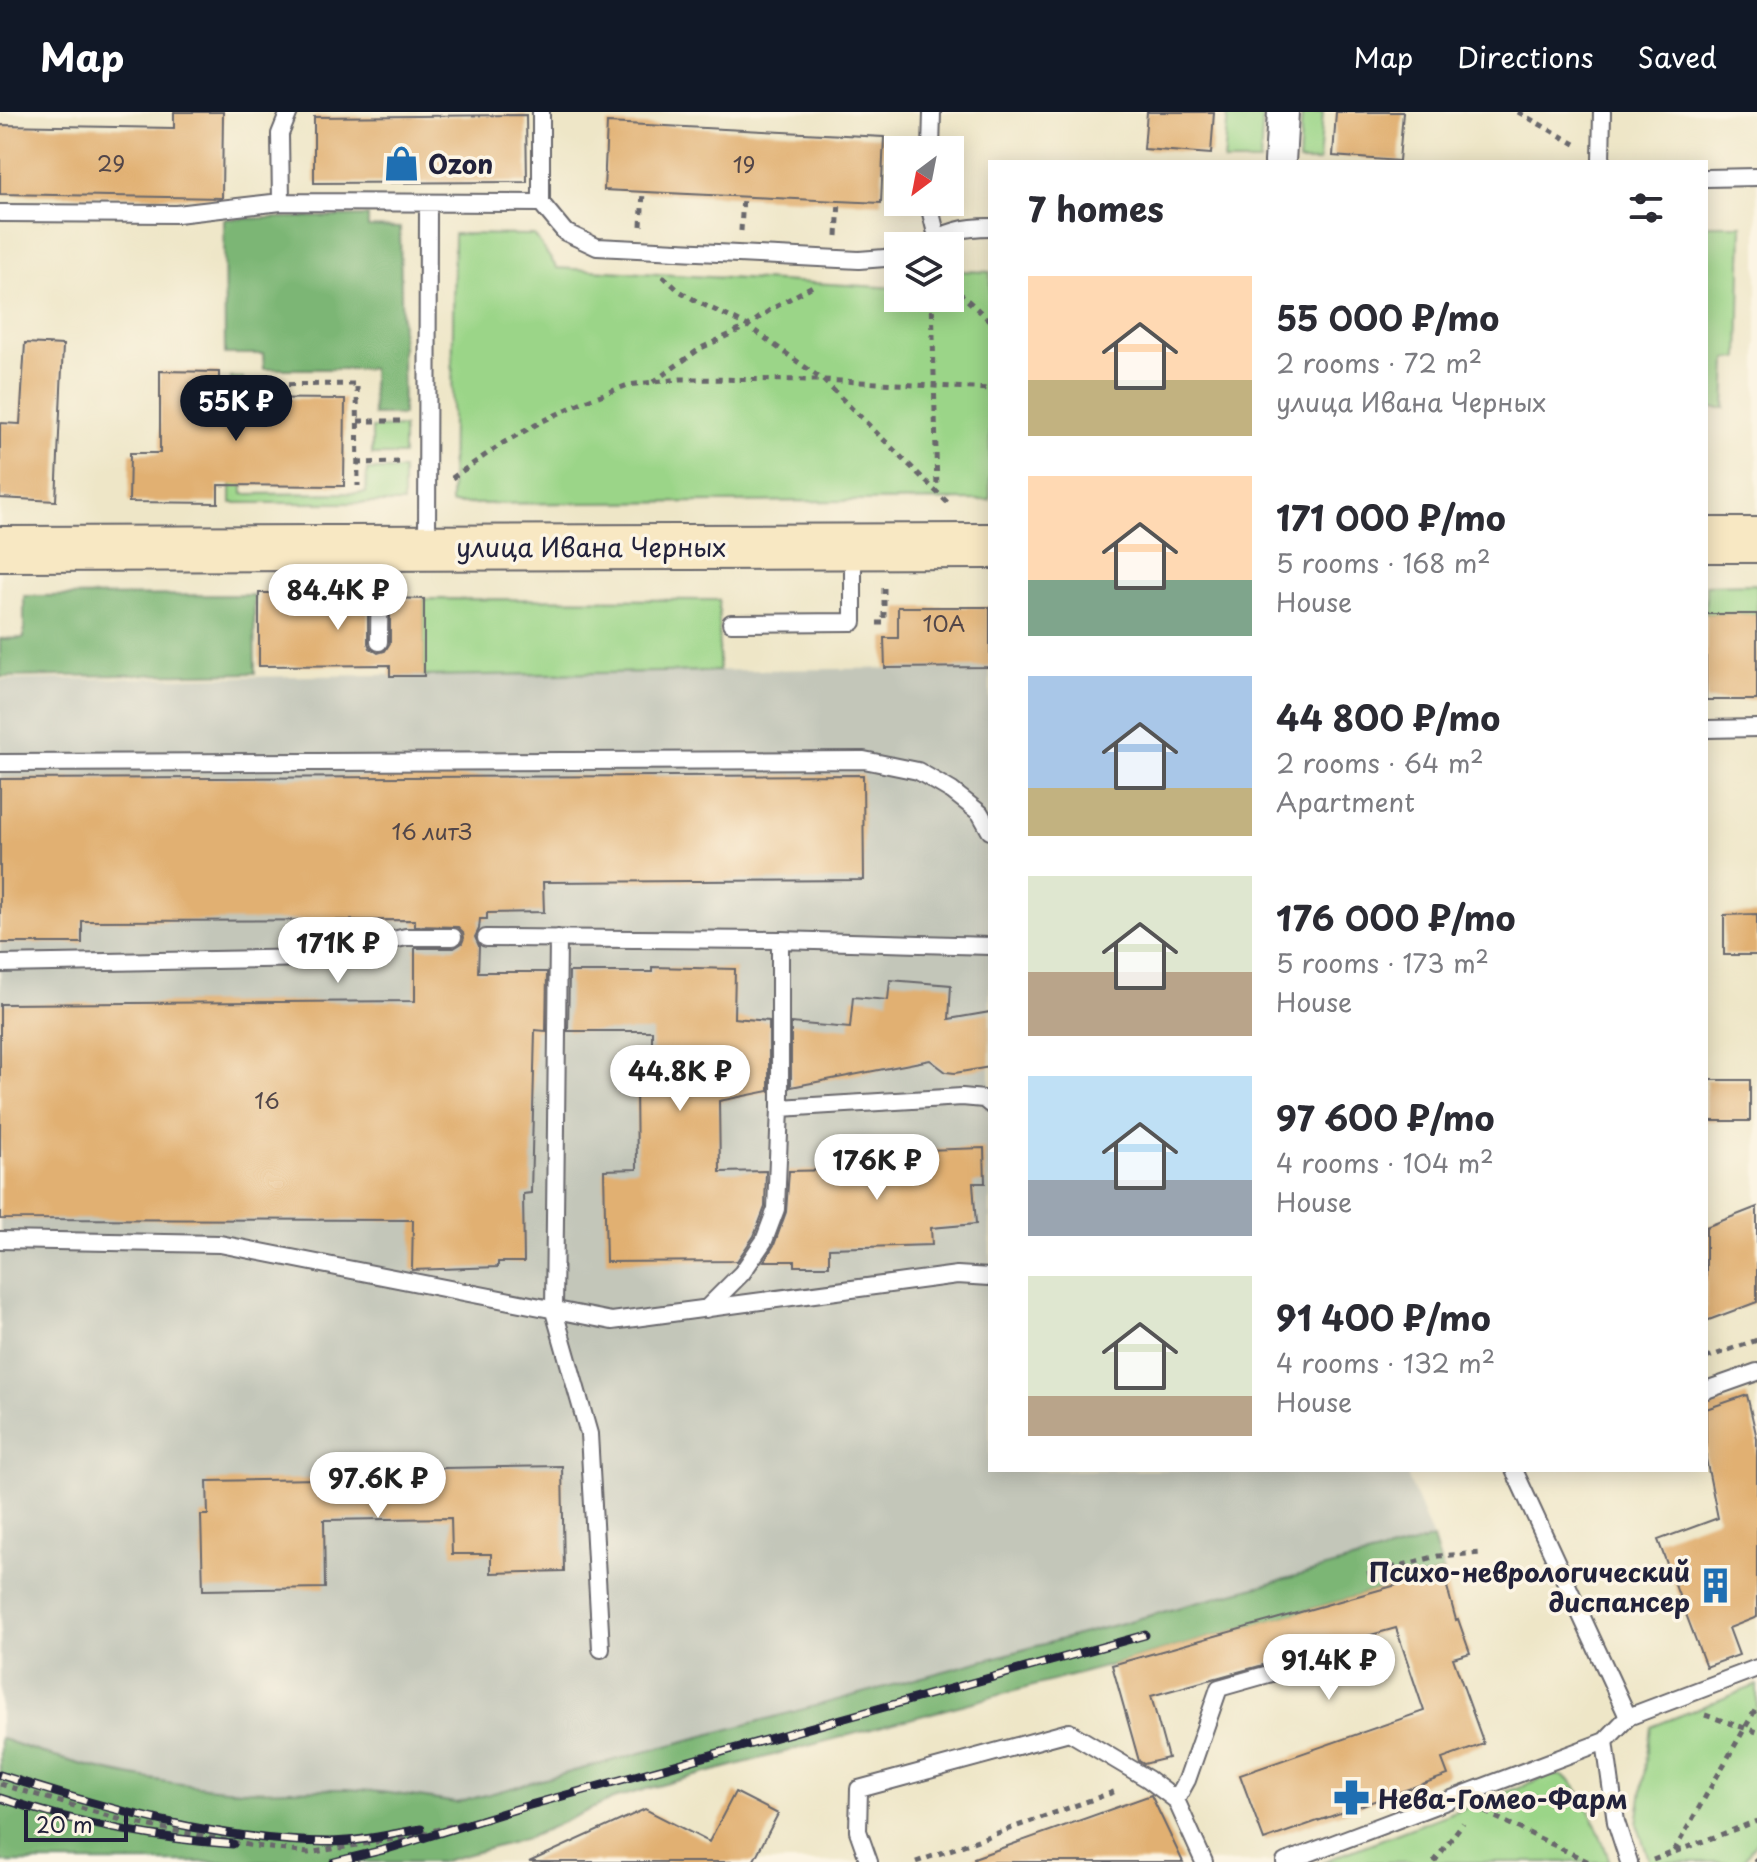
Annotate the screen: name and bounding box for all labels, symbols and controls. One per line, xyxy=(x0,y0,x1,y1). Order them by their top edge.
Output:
text: Map xyxy=(40,28,124,85)
text: Map xyxy=(1354,35,1413,78)
text: Directions xyxy=(1457,35,1594,78)
text: Saved xyxy=(1638,35,1717,78)
north arrow xyxy=(884,136,964,216)
map controls xyxy=(884,136,964,312)
shop icon: Ozon xyxy=(383,144,421,182)
place label: Ozon xyxy=(428,144,493,183)
house number: 29 xyxy=(97,146,125,179)
house number: 19 xyxy=(733,147,755,180)
text: 7 homes xyxy=(1028,182,1164,234)
icon: filters xyxy=(1624,186,1668,230)
button: layers xyxy=(884,232,964,312)
text: 55 000 ₽/mo xyxy=(1276,291,1499,343)
icon: home xyxy=(1092,308,1188,404)
text: 2 rooms · 72 m² xyxy=(1276,343,1482,382)
pin: 55K ₽ xyxy=(180,375,292,443)
text: 55K ₽ xyxy=(198,381,274,420)
text: улица Ивана Черных xyxy=(1276,382,1546,421)
text: 171 000 ₽/mo xyxy=(1276,491,1506,543)
icon: home xyxy=(1092,508,1188,604)
street label: улица Ивана Черных xyxy=(456,527,726,566)
text: 5 rooms · 168 m² xyxy=(1276,543,1491,582)
pin: 84.4K ₽ xyxy=(264,564,412,632)
text: 84.4K ₽ xyxy=(287,570,389,609)
text: House xyxy=(1276,582,1352,621)
house number: 10А xyxy=(923,606,966,639)
text: 44 800 ₽/mo xyxy=(1276,691,1500,743)
icon: home xyxy=(1092,708,1188,804)
text: 2 rooms · 64 m² xyxy=(1276,743,1484,782)
text: Apartment xyxy=(1276,782,1415,821)
house number: 16 литЗ xyxy=(391,814,473,847)
text: 176 000 ₽/mo xyxy=(1276,891,1516,943)
icon: home xyxy=(1092,908,1188,1004)
pin: 171K ₽ xyxy=(273,917,403,985)
text: 171K ₽ xyxy=(296,923,380,962)
text: 5 rooms · 173 m² xyxy=(1276,943,1489,982)
text: House xyxy=(1276,982,1352,1021)
pin: 44.8K ₽ xyxy=(606,1045,754,1113)
text: 44.8K ₽ xyxy=(628,1051,732,1090)
house number: 16 xyxy=(254,1083,280,1116)
text: 97 600 ₽/mo xyxy=(1276,1091,1494,1143)
icon: home xyxy=(1092,1108,1188,1204)
pin: 176K ₽ xyxy=(812,1134,942,1202)
text: 176K ₽ xyxy=(832,1140,922,1179)
text: 4 rooms · 104 m² xyxy=(1276,1143,1494,1182)
text: House xyxy=(1276,1182,1352,1221)
text: 91 400 ₽/mo xyxy=(1276,1291,1491,1343)
icon: home xyxy=(1092,1308,1188,1404)
text: 4 rooms · 132 m² xyxy=(1276,1343,1495,1382)
text: House xyxy=(1276,1382,1352,1421)
pin: 97.6K ₽ xyxy=(304,1452,452,1520)
text: 97.6K ₽ xyxy=(328,1458,428,1497)
place label: Психо-неврологический диспансер xyxy=(1369,1552,1690,1621)
building icon: Психо-неврологический диспансер xyxy=(1697,1567,1735,1605)
pin: 91.4K ₽ xyxy=(1255,1634,1403,1702)
text: 91.4K ₽ xyxy=(1281,1640,1377,1679)
pharmacy icon: Нева-Гомео-Фарм xyxy=(1333,1779,1371,1817)
place label: Нева-Гомео-Фарм xyxy=(1378,1779,1627,1818)
scale bar xyxy=(24,1806,128,1842)
text: 20 m xyxy=(36,1807,93,1840)

